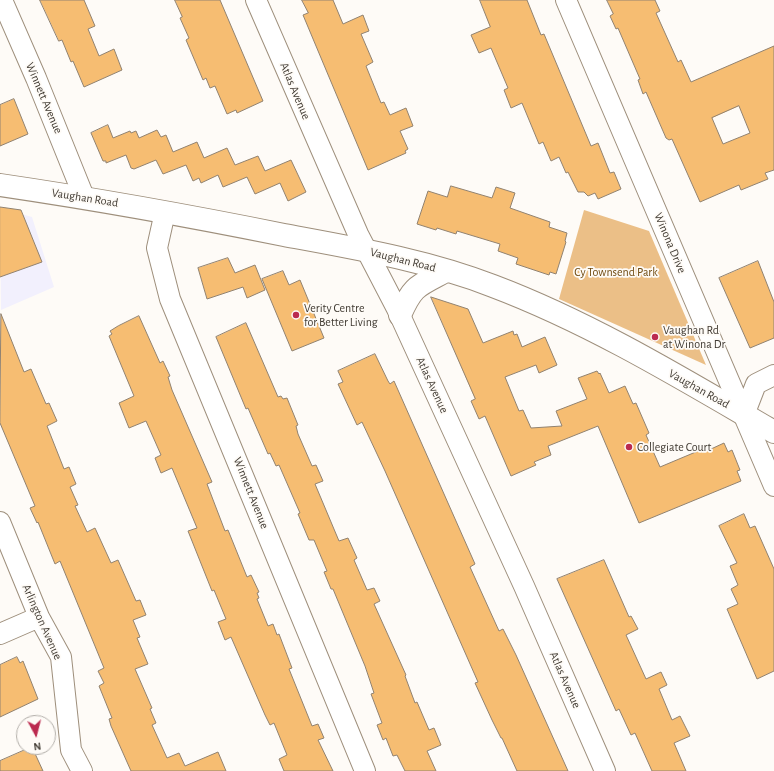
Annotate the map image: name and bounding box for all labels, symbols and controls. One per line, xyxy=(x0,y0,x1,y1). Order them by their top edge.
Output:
street label: Winnett Avenue xyxy=(23,60,65,136)
street label: Atlas Avenue xyxy=(277,60,313,122)
street label: Vaughan Road xyxy=(51,186,119,210)
street label: Winona Drive xyxy=(651,211,689,275)
street label: Vaughan Road xyxy=(369,245,437,275)
park label: Cy Townsend Park xyxy=(574,265,658,279)
place label: Verity Centre for Better Living xyxy=(304,301,378,329)
marker: Verity Centre for Better Living xyxy=(291,310,301,320)
place label: Vaughan Rd at Winona Dr xyxy=(663,323,725,351)
marker: Vaughan Rd at Winona Dr xyxy=(650,332,660,342)
street label: Atlas Avenue xyxy=(413,355,451,415)
street label: Vaughan Road xyxy=(666,366,732,412)
place label: Collegiate Court xyxy=(637,440,711,454)
marker: Collegiate Court xyxy=(624,442,634,452)
street label: Winnett Avenue xyxy=(230,455,272,531)
street label: Arlington Avenue xyxy=(19,582,65,662)
street label: Atlas Avenue xyxy=(546,649,584,711)
north arrow xyxy=(16,715,56,755)
text: N xyxy=(33,740,42,752)

